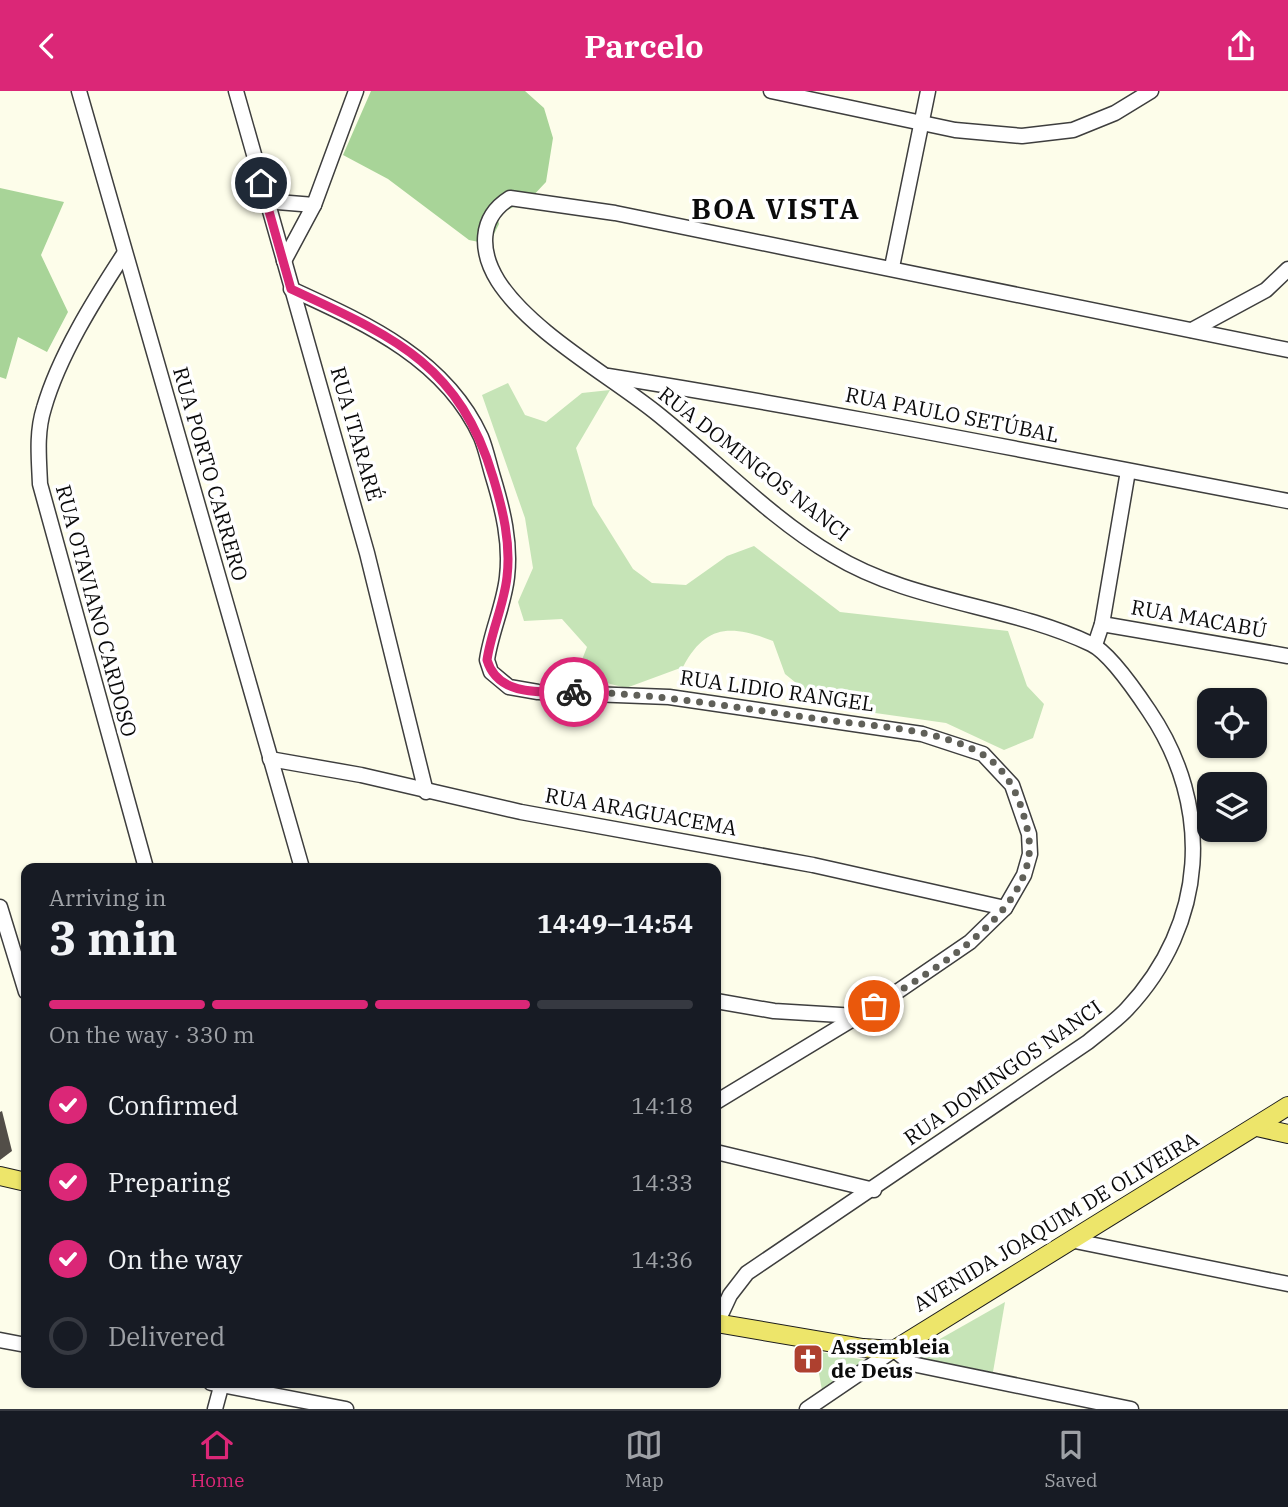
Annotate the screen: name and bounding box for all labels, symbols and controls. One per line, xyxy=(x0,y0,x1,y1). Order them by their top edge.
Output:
text: Parcelo xyxy=(584,25,704,67)
icon: back xyxy=(28,27,66,65)
icon: share xyxy=(1222,27,1260,65)
pin xyxy=(231,153,291,213)
icon: home xyxy=(242,164,280,202)
district label: BOA VISTA xyxy=(691,190,861,227)
street label: RUA PORTO CARRERO xyxy=(167,363,255,584)
street label: RUA ITARARÉ xyxy=(324,363,390,504)
street label: RUA DOMINGOS NANCI xyxy=(653,380,856,547)
street label: RUA PAULO SETÚBAL xyxy=(843,380,1061,448)
street label: RUA OTAVIANO CARDOSO xyxy=(50,482,144,740)
street label: RUA MACABÚ xyxy=(1129,592,1269,644)
courier xyxy=(539,657,609,727)
street label: RUA LIDIO RANGEL xyxy=(678,663,876,718)
icon: bike xyxy=(555,673,593,711)
map controls xyxy=(1197,688,1267,842)
button: locate xyxy=(1197,688,1267,758)
button: layers xyxy=(1197,772,1267,842)
street label: RUA ARAGUACEMA xyxy=(543,780,740,842)
text: Arriving in xyxy=(49,882,166,912)
text: 14:49–14:54 xyxy=(537,906,693,940)
text: 3 min xyxy=(49,908,178,968)
pin xyxy=(844,976,904,1036)
icon: bag xyxy=(855,987,893,1025)
street label: RUA DOMINGOS NANCI xyxy=(898,993,1107,1151)
text: On the way · 330 m xyxy=(49,1019,255,1049)
icon: check xyxy=(49,1086,87,1124)
text: Confirmed xyxy=(108,1088,239,1122)
text: 14:18 xyxy=(631,1090,693,1120)
street label: AVENIDA JOAQUIM DE OLIVEIRA xyxy=(908,1124,1204,1318)
icon: check xyxy=(49,1163,87,1201)
text: Preparing xyxy=(108,1165,230,1199)
text: 14:33 xyxy=(631,1167,693,1197)
icon: check xyxy=(49,1240,87,1278)
text: On the way xyxy=(108,1242,242,1276)
text: 14:36 xyxy=(631,1244,693,1274)
text: Delivered xyxy=(108,1319,225,1353)
place label: Assembleia de Deus xyxy=(831,1332,950,1384)
church icon: Assembleia de Deus xyxy=(791,1342,825,1376)
tab: Home xyxy=(190,1426,244,1492)
tab: Map xyxy=(625,1426,664,1492)
tab: Saved xyxy=(1044,1426,1098,1492)

